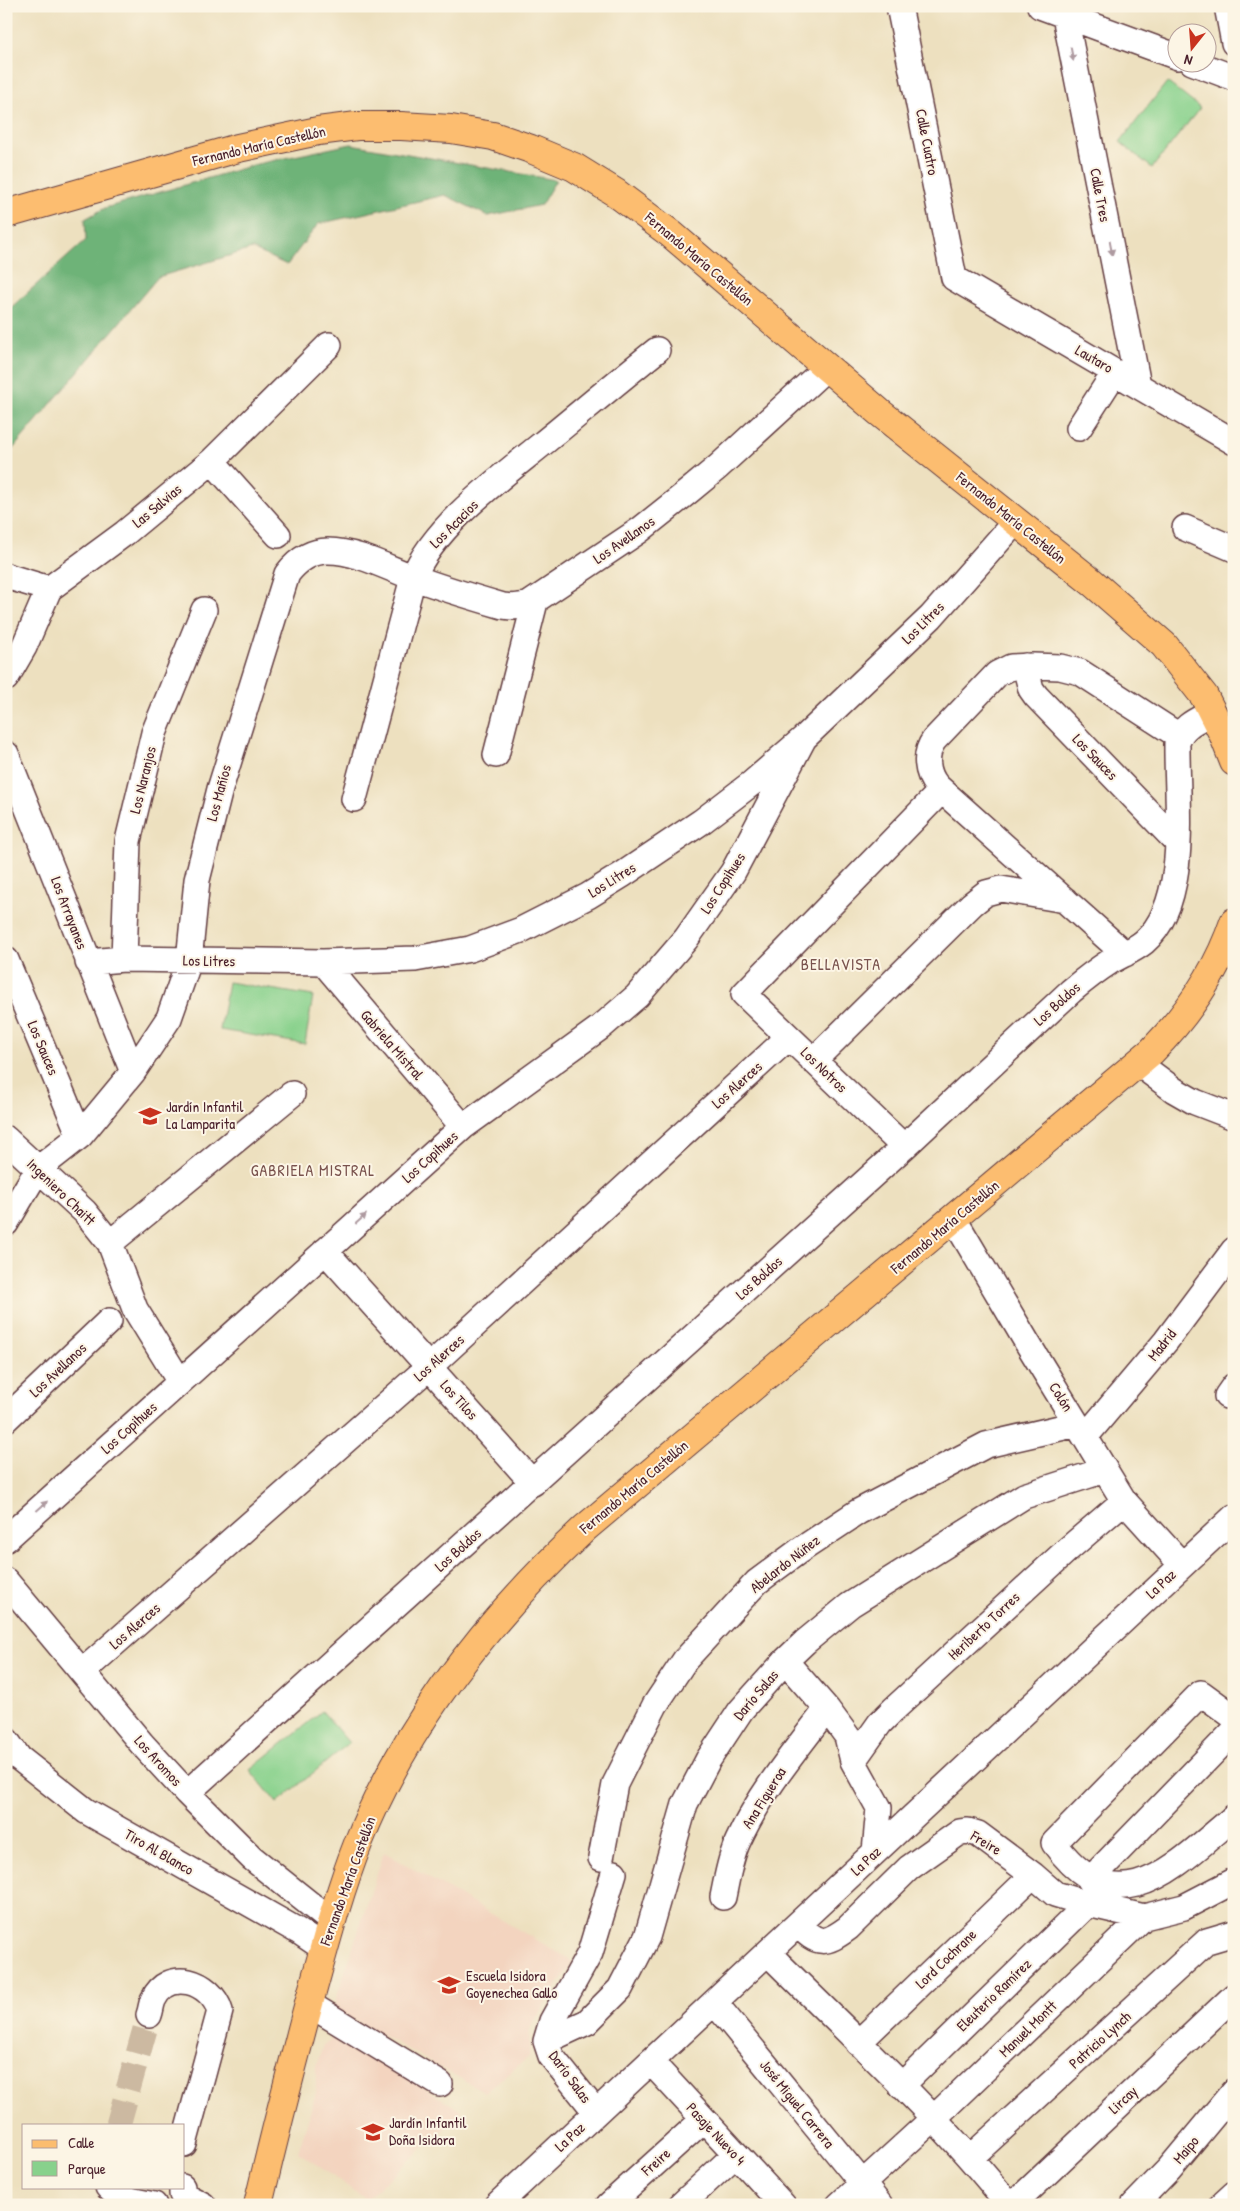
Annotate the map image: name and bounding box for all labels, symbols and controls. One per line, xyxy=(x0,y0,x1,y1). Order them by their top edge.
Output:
north arrow xyxy=(1168,22,1218,72)
one-way arrow xyxy=(1068,46,1076,62)
text: N xyxy=(1181,51,1194,71)
street label: Calle Cuatro xyxy=(911,107,944,177)
street label: Fernando María Castellón xyxy=(189,120,328,171)
street label: Calle Tres xyxy=(1085,166,1116,224)
street label: Fernando María Castellón xyxy=(640,206,758,310)
one-way arrow xyxy=(1107,240,1115,256)
street label: Lautaro xyxy=(1072,339,1117,378)
street label: Fernando María Castellón xyxy=(951,466,1071,569)
street label: Las Salvias xyxy=(128,479,186,532)
street label: Los Acacios xyxy=(425,495,483,553)
street label: Los Avellanos xyxy=(589,510,659,569)
street label: Los Litres xyxy=(897,597,949,649)
street label: Los Sauces xyxy=(1068,729,1123,785)
street label: Los Naranjos xyxy=(124,744,161,816)
street label: Los Mañíos xyxy=(201,762,236,823)
street label: Los Copihues xyxy=(695,848,750,917)
street label: Los Litres xyxy=(584,857,640,902)
street label: Los Arrayanes xyxy=(46,873,93,952)
street label: Los Litres xyxy=(183,950,236,971)
district label: BELLAVISTA xyxy=(801,953,881,975)
street label: Los Boldos xyxy=(1029,977,1085,1030)
street label: Gabriela Mistral xyxy=(356,1005,429,1084)
street label: Los Sauces xyxy=(23,1017,64,1078)
street label: Los Notros xyxy=(796,1042,853,1097)
street label: Los Alerces xyxy=(707,1056,767,1113)
place label: Jardín Infantil La Lamparita xyxy=(166,1096,244,1134)
school or university icon: Jardín Infantil La Lamparita xyxy=(137,1103,163,1129)
street label: Los Copihues xyxy=(397,1126,462,1188)
street label: Ingeniero Chaitt xyxy=(22,1153,101,1230)
district label: GABRIELA MISTRAL xyxy=(251,1159,375,1181)
street label: Fernando María Castellón xyxy=(885,1175,1004,1279)
one-way arrow xyxy=(355,1213,367,1225)
street label: Los Boldos xyxy=(731,1251,787,1304)
street label: Madrid xyxy=(1142,1324,1181,1365)
street label: Los Alerces xyxy=(409,1329,469,1386)
street label: Los Avellanos xyxy=(25,1338,91,1402)
street label: Los Tilos xyxy=(436,1375,483,1424)
street label: Colón xyxy=(1044,1378,1079,1416)
street label: Los Copihues xyxy=(96,1397,161,1459)
street label: Fernando María Castellón xyxy=(574,1435,693,1539)
one-way arrow xyxy=(36,1500,48,1512)
street label: Los Boldos xyxy=(430,1523,486,1576)
street label: Abelardo Núñez xyxy=(745,1529,825,1598)
street label: La Paz xyxy=(1141,1564,1181,1603)
street label: Heriberto Torres xyxy=(943,1587,1024,1664)
street label: Los Alerces xyxy=(105,1597,165,1654)
street label: Darío Salas xyxy=(728,1665,783,1724)
street label: Los Aromos xyxy=(130,1731,187,1791)
street label: Ana Figueroa xyxy=(736,1763,791,1832)
street label: Fernando María Castellón xyxy=(314,1813,381,1949)
street label: Tiro Al Blanco xyxy=(121,1823,198,1880)
street label: Freire xyxy=(966,1825,1006,1860)
street label: La Paz xyxy=(846,1841,886,1880)
street label: Lord Cochrane xyxy=(910,1924,981,1993)
street label: Eleuterio Ramírez xyxy=(952,1953,1036,2036)
place label: Escuela Isidora Goyenechea Gallo xyxy=(466,1965,557,2003)
school or university icon: Escuela Isidora Goyenechea Gallo xyxy=(436,1972,462,1998)
street label: Manuel Montt xyxy=(994,1995,1062,2062)
street label: Patricio Lynch xyxy=(1064,2006,1135,2073)
street label: Darío Salas xyxy=(544,2046,597,2107)
street label: José Miguel Carrera xyxy=(755,2055,840,2153)
street label: Lircay xyxy=(1104,2081,1142,2118)
street label: Pasaje Nuevo 4 xyxy=(682,2098,751,2170)
place label: Jardín Infantil Doña Isidora xyxy=(389,2112,467,2150)
street label: La Paz xyxy=(550,2117,590,2156)
school or university icon: Jardín Infantil Doña Isidora xyxy=(360,2119,386,2145)
legend xyxy=(22,2124,185,2188)
street label: Maipo xyxy=(1168,2131,1204,2168)
text: Calle xyxy=(68,2132,95,2153)
street label: Freire xyxy=(636,2143,675,2181)
text: Parque xyxy=(68,2158,106,2179)

